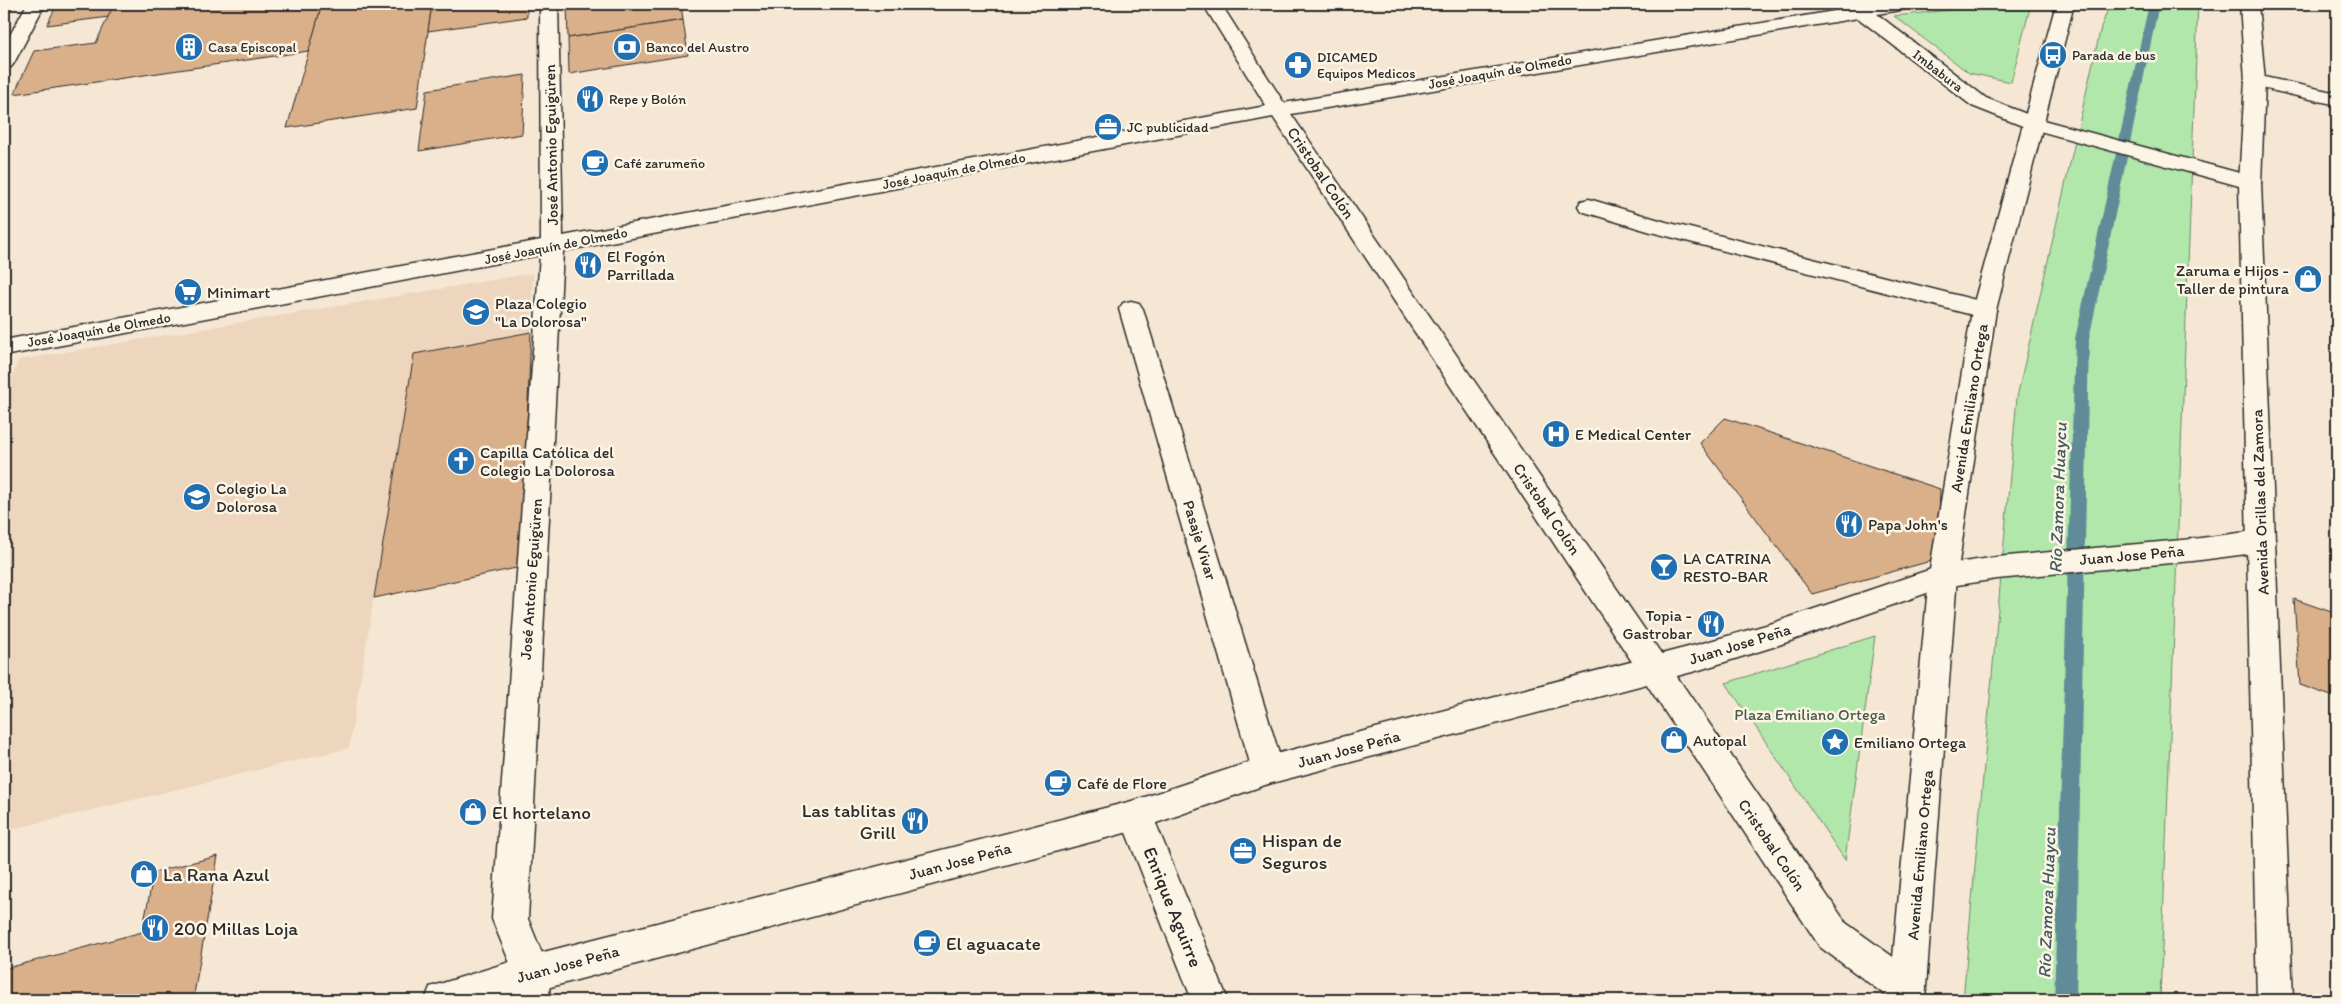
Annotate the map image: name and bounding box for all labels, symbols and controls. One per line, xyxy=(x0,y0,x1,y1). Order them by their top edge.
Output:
building icon: Casa Episcopal xyxy=(174,32,204,62)
bank icon: Banco del Austro xyxy=(612,32,642,62)
place label: Casa Episcopal xyxy=(208,39,297,56)
place label: Banco del Austro xyxy=(646,39,749,56)
bus stop icon: Parada de bus xyxy=(2038,40,2068,70)
street label: Imbabura xyxy=(1909,46,1967,96)
place label: Parada de bus xyxy=(2072,47,2156,64)
place label: DICAMED Equipos Medicos xyxy=(1317,49,1415,82)
pharmacy icon: DICAMED Equipos Medicos xyxy=(1283,50,1313,80)
street label: José Joaquín de Olmedo xyxy=(1427,51,1573,93)
street label: José Antonio Eguigüren xyxy=(540,64,562,226)
restaurant icon: Repe y Bolón xyxy=(575,84,605,114)
place label: Repe y Bolón xyxy=(609,91,686,108)
office icon: JC publicidad xyxy=(1093,112,1123,142)
place label: JC publicidad xyxy=(1127,119,1209,136)
street label: Cristobal Colón xyxy=(1283,123,1359,223)
cafe icon: Café zarumeño xyxy=(580,148,610,178)
street label: José Joaquín de Olmedo xyxy=(881,149,1027,193)
place label: Café zarumeño xyxy=(614,155,705,172)
street label: José Joaquín de Olmedo xyxy=(483,224,629,268)
place label: El Fogón Parrillada xyxy=(607,247,675,284)
restaurant icon: El Fogón Parrillada xyxy=(573,250,603,280)
place label: Zaruma e Hijos - Taller de pintura xyxy=(2176,261,2290,298)
shop icon: Zaruma e Hijos - Taller de pintura xyxy=(2293,264,2323,294)
supermarket icon: Minimart xyxy=(173,277,203,307)
place label: Minimart xyxy=(207,283,270,302)
place label: Plaza Colegio "La Dolorosa" xyxy=(495,294,587,331)
school or university icon: Plaza Colegio "La Dolorosa" xyxy=(461,297,491,327)
street label: José Joaquín de Olmedo xyxy=(26,309,172,351)
street label: Avenida Emiliano Ortega xyxy=(1946,322,1992,494)
street label: Avenida Orillas del Zamora xyxy=(2247,408,2273,595)
hospital icon: E Medical Center xyxy=(1541,419,1571,449)
water label: Río Zamora Huaycu xyxy=(2044,421,2072,574)
place label: E Medical Center xyxy=(1575,425,1692,444)
place label: Capilla Católica del Colegio La Dolorosa xyxy=(480,443,615,480)
church icon: Capilla Católica del Colegio La Dolorosa xyxy=(446,446,476,476)
street label: Cristobal Colón xyxy=(1509,459,1585,559)
place label: Colegio La Dolorosa xyxy=(216,479,287,516)
school or university icon: Colegio La Dolorosa xyxy=(182,482,212,512)
street label: José Antonio Eguigüren xyxy=(516,497,546,660)
street label: Pasaje Vivar xyxy=(1179,498,1221,583)
restaurant icon: Papa John's xyxy=(1834,509,1864,539)
place label: Papa John's xyxy=(1868,515,1948,534)
street label: Juan Jose Peña xyxy=(2079,541,2186,569)
place label: LA CATRINA RESTO-BAR xyxy=(1683,549,1771,586)
bar icon: LA CATRINA RESTO-BAR xyxy=(1649,552,1679,582)
place label: Topia - Gastrobar xyxy=(1622,606,1692,643)
restaurant icon: Topia - Gastrobar xyxy=(1696,609,1726,639)
street label: Juan Jose Peña xyxy=(1687,619,1794,668)
park label: Plaza Emiliano Ortega xyxy=(1734,705,1886,724)
shop icon: Autopal xyxy=(1659,725,1689,755)
street label: Juan Jose Peña xyxy=(1296,726,1403,772)
place icon: Emiliano Ortega xyxy=(1820,727,1850,757)
place label: Autopal xyxy=(1693,731,1747,750)
place label: Emiliano Ortega xyxy=(1854,733,1967,752)
cafe icon: Café de Flore xyxy=(1043,768,1073,798)
street label: Avenida Emiliano Ortega xyxy=(1903,769,1937,941)
place label: Café de Flore xyxy=(1077,774,1167,793)
street label: Cristobal Colón xyxy=(1734,795,1810,895)
shop icon: El hortelano xyxy=(458,797,488,827)
place label: Las tablitas Grill xyxy=(802,799,897,844)
place label: El hortelano xyxy=(492,801,591,824)
restaurant icon: Las tablitas Grill xyxy=(900,806,930,836)
water label: Río Zamora Huaycu xyxy=(2033,826,2061,979)
place label: Hispan de Seguros xyxy=(1262,829,1342,874)
office icon: Hispan de Seguros xyxy=(1228,836,1258,866)
street label: Juan Jose Peña xyxy=(907,838,1014,884)
street label: Enrique Aguirre xyxy=(1138,843,1208,971)
shop icon: La Rana Azul xyxy=(129,859,159,889)
place label: La Rana Azul xyxy=(163,863,270,886)
restaurant icon: 200 Millas Loja xyxy=(140,913,170,943)
place label: 200 Millas Loja xyxy=(174,917,298,940)
cafe icon: El aguacate xyxy=(912,928,942,958)
place label: El aguacate xyxy=(946,932,1041,955)
street label: Juan Jose Peña xyxy=(515,941,622,987)

